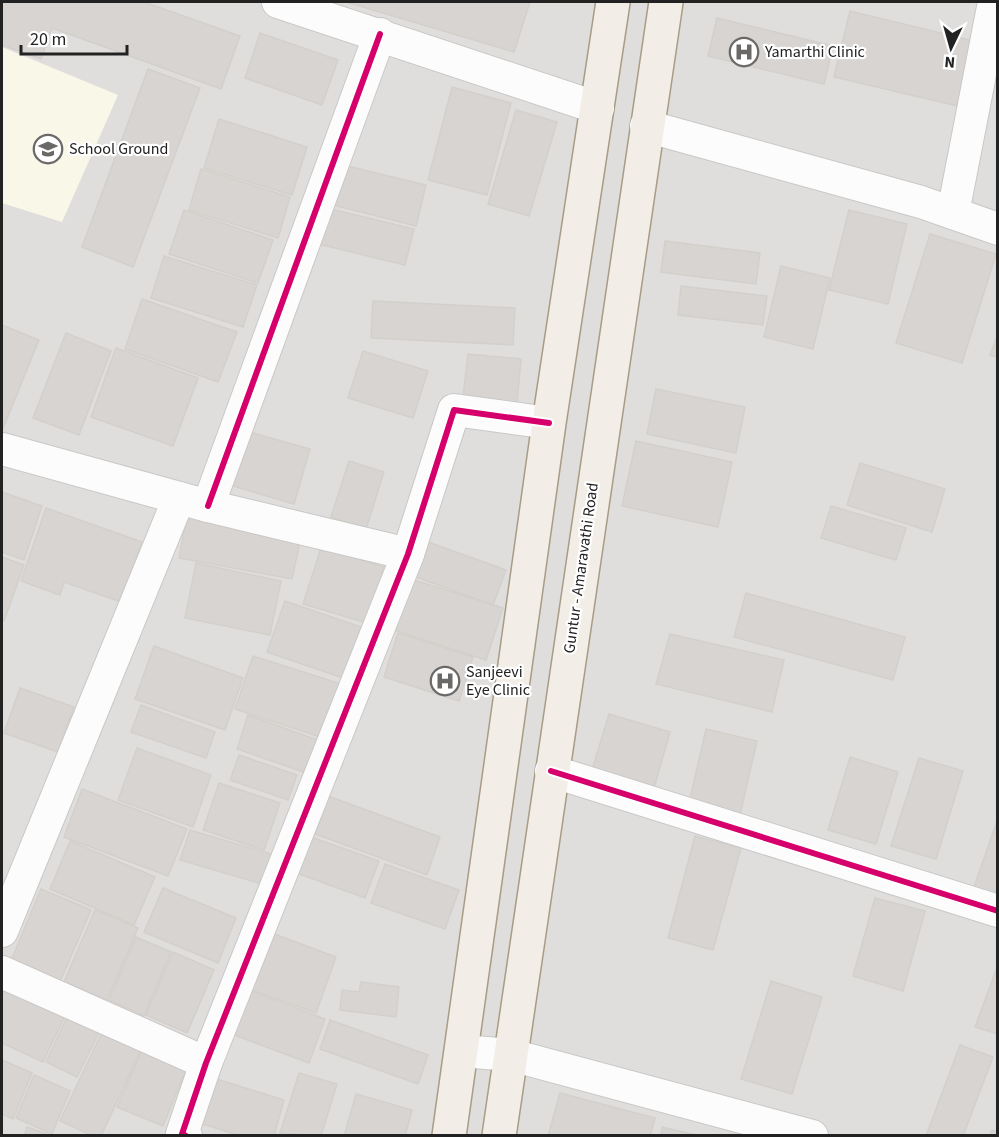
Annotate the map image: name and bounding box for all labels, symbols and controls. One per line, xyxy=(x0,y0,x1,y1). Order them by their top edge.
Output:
scale bar xyxy=(21,18,128,56)
north arrow xyxy=(921,18,981,78)
text: 20 m xyxy=(30,27,66,52)
hospital icon: Yamarthi Clinic xyxy=(728,36,760,68)
place label: Yamarthi Clinic xyxy=(764,41,865,63)
text: N xyxy=(944,51,956,73)
school or university icon: School Ground xyxy=(32,133,64,165)
place label: School Ground xyxy=(69,138,168,160)
street label: Guntur - Amaravathi Road xyxy=(558,481,604,655)
place label: Sanjeevi Eye Clinic xyxy=(466,661,530,701)
hospital icon: Sanjeevi Eye Clinic xyxy=(429,665,461,697)

